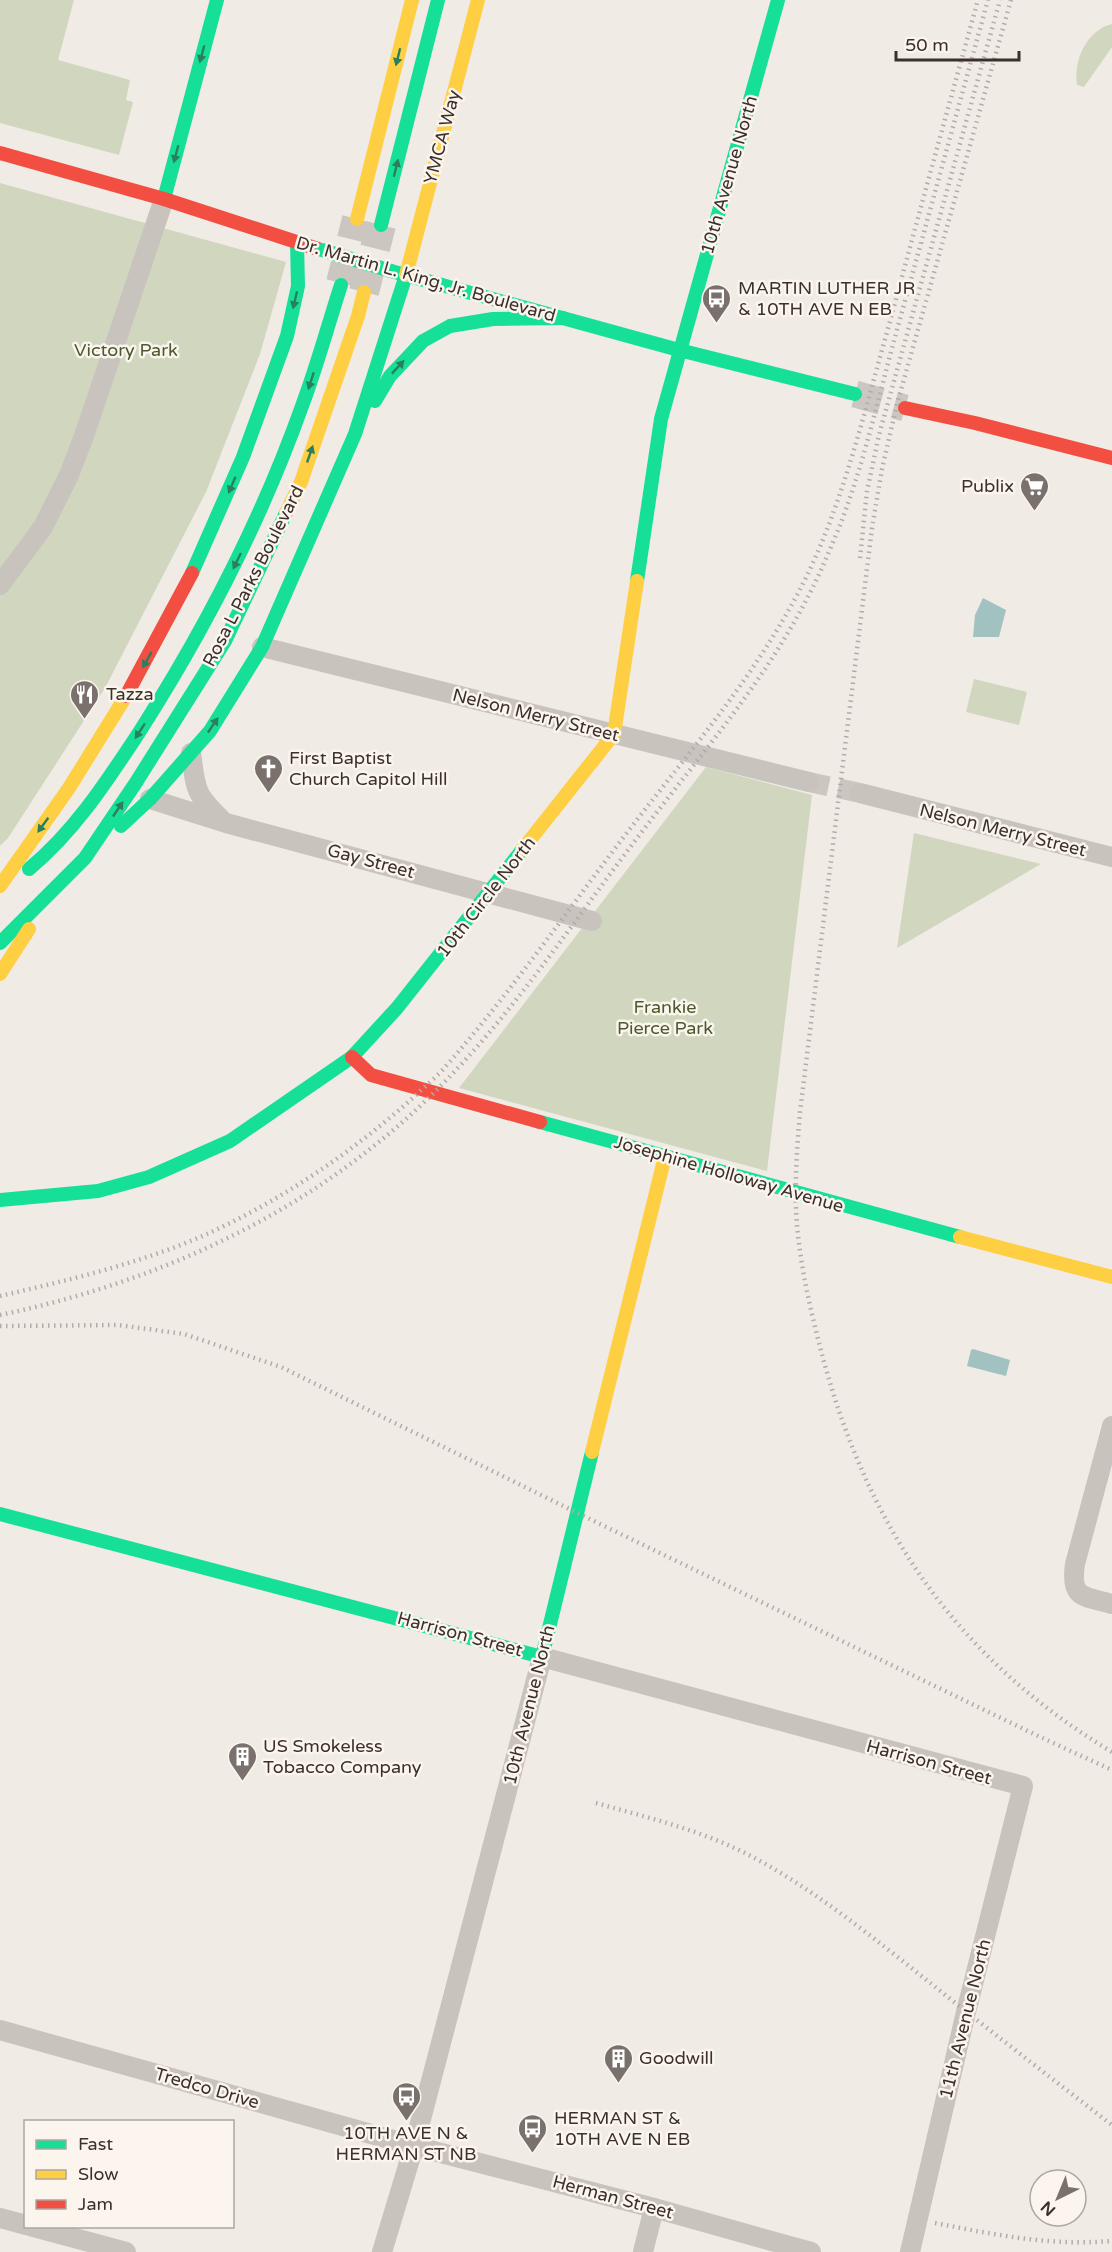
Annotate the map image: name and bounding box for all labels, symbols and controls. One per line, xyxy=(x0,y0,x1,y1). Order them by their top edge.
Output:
scale bar xyxy=(896,24,1019,62)
text: 50 m xyxy=(905,34,949,56)
one-way arrow xyxy=(197,45,207,64)
one-way arrow xyxy=(393,48,402,66)
street label: YMCA Way xyxy=(419,87,465,187)
street label: 10th Avenue North xyxy=(696,93,762,257)
one-way arrow xyxy=(171,145,181,163)
one-way arrow xyxy=(391,159,401,177)
street label: Dr. Martin L. King, Jr. Boulevard xyxy=(294,231,558,327)
place label: MARTIN LUTHER JR & 10TH AVE N EB xyxy=(738,277,915,320)
bus stop icon: MARTIN LUTHER JR & 10TH AVE N EB xyxy=(701,282,733,324)
one-way arrow xyxy=(289,291,299,310)
park label: Victory Park xyxy=(74,339,178,361)
one-way arrow xyxy=(391,360,405,375)
one-way arrow xyxy=(305,372,315,390)
one-way arrow xyxy=(306,445,316,463)
supermarket icon: Publix xyxy=(1019,470,1051,512)
place label: Publix xyxy=(961,475,1014,497)
one-way arrow xyxy=(227,476,237,494)
street label: Rosa L Parks Boulevard xyxy=(198,482,308,670)
one-way arrow xyxy=(232,553,241,570)
one-way arrow xyxy=(142,652,152,669)
restaurant icon: Tazza xyxy=(69,678,101,720)
place label: Tazza xyxy=(106,683,154,705)
street label: Nelson Merry Street xyxy=(450,684,622,746)
one-way arrow xyxy=(207,718,219,734)
one-way arrow xyxy=(134,722,146,738)
place label: First Baptist Church Capitol Hill xyxy=(289,747,447,790)
church icon: First Baptist Church Capitol Hill xyxy=(252,752,284,794)
street label: Nelson Merry Street xyxy=(917,799,1089,861)
one-way arrow xyxy=(112,802,124,818)
one-way arrow xyxy=(38,818,50,833)
street label: 10th Circle North xyxy=(432,832,540,962)
street label: Gay Street xyxy=(325,839,417,883)
park label: Frankie Pierce Park xyxy=(617,996,713,1039)
street label: Josephine Holloway Avenue xyxy=(612,1131,846,1217)
street label: Harrison Street xyxy=(395,1607,525,1661)
street label: 10th Avenue North xyxy=(498,1623,560,1787)
place label: US Smokeless Tobacco Company xyxy=(263,1735,422,1778)
street label: Harrison Street xyxy=(864,1735,994,1789)
building icon: US Smokeless Tobacco Company xyxy=(226,1740,258,1782)
street label: 11th Avenue North xyxy=(934,1937,996,2101)
building icon: Goodwill xyxy=(602,2042,634,2084)
place label: Goodwill xyxy=(639,2047,714,2069)
street label: Tredco Drive xyxy=(152,2063,262,2113)
bus stop icon: 10TH AVE N & HERMAN ST NB xyxy=(390,2080,422,2122)
place label: HERMAN ST & 10TH AVE N EB xyxy=(554,2107,690,2150)
bus stop icon: HERMAN ST & 10TH AVE N EB xyxy=(517,2112,549,2154)
legend xyxy=(24,2120,234,2228)
place label: 10TH AVE N & HERMAN ST NB xyxy=(336,2122,476,2165)
text: Fast xyxy=(78,2133,113,2155)
text: Slow xyxy=(78,2163,119,2185)
north arrow xyxy=(1028,2168,1088,2228)
street label: Herman Street xyxy=(550,2170,676,2224)
text: Jam xyxy=(78,2193,113,2215)
text: N xyxy=(1037,2197,1060,2220)

